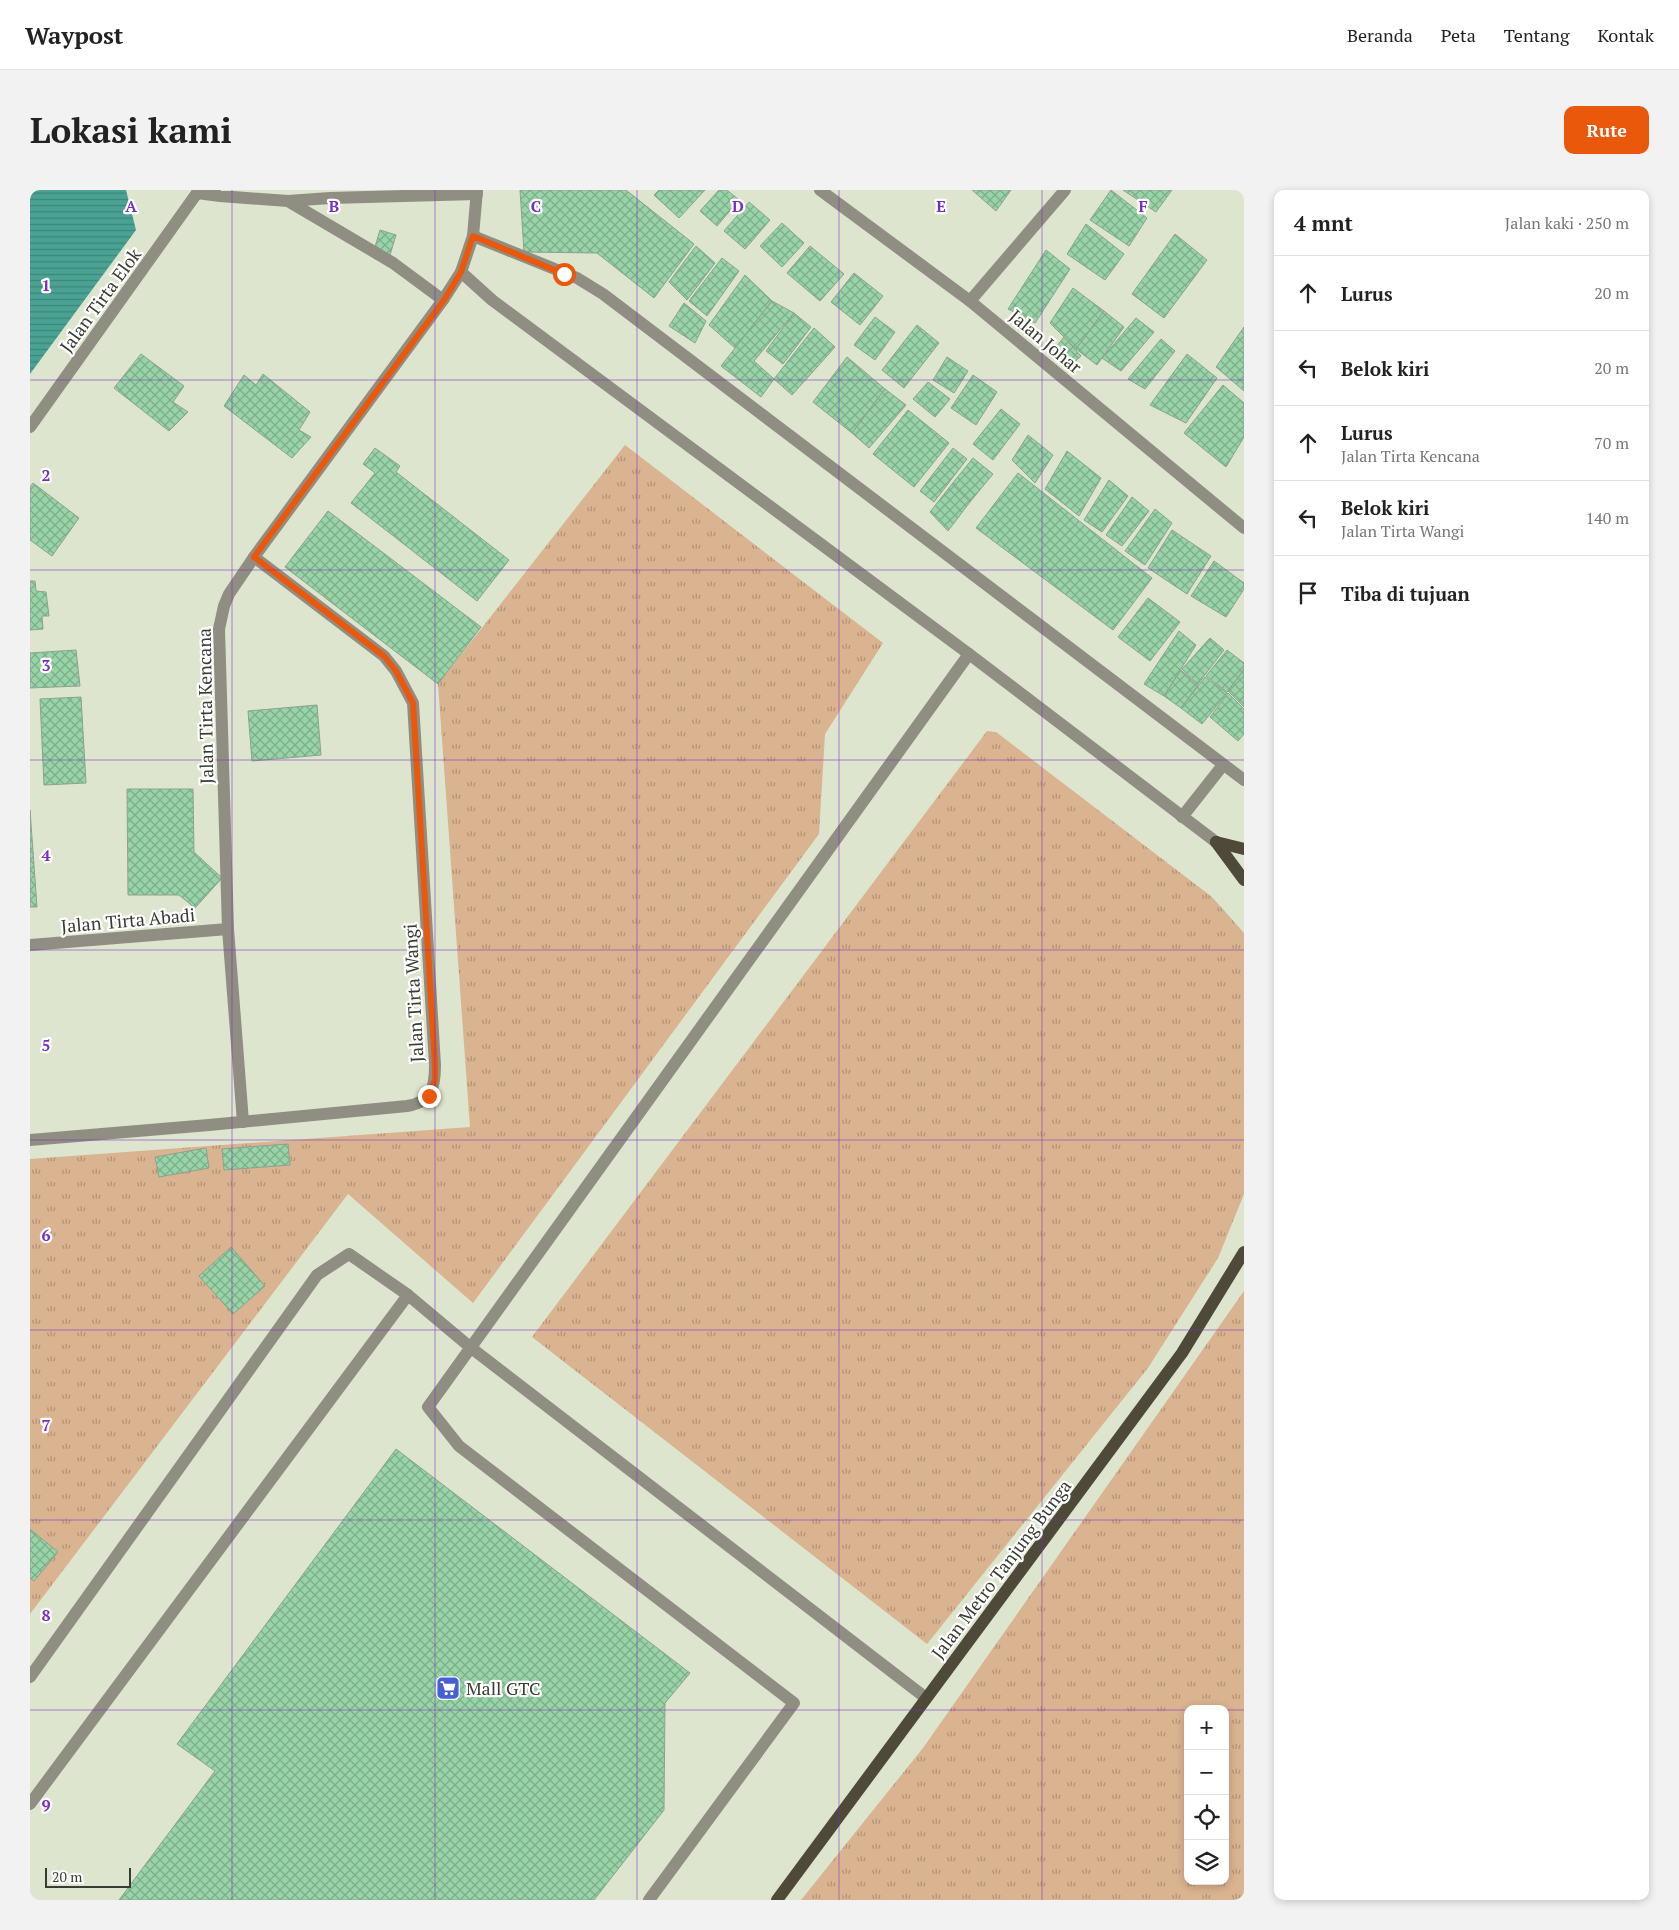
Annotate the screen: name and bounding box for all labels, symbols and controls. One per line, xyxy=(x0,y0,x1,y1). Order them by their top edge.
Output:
text: Waypost xyxy=(25,19,123,51)
text: Beranda xyxy=(1347,23,1413,47)
text: Peta xyxy=(1441,23,1476,47)
text: Tentang xyxy=(1504,23,1570,47)
text: Kontak xyxy=(1598,23,1654,47)
button: Rute xyxy=(1564,106,1649,154)
text: Lokasi kami xyxy=(30,107,232,153)
text: A xyxy=(125,195,137,217)
text: B xyxy=(329,195,339,217)
text: C xyxy=(531,195,541,217)
text: D xyxy=(732,195,744,217)
text: E xyxy=(936,195,946,217)
text: F xyxy=(1138,195,1148,217)
text: 4 mnt xyxy=(1294,209,1353,237)
text: Jalan kaki · 250 m xyxy=(1505,212,1629,234)
street label: Jalan Tirta Elok xyxy=(54,242,146,357)
route start xyxy=(553,263,576,286)
text: 1 xyxy=(41,274,51,296)
icon: ahead xyxy=(1294,279,1322,307)
text: Lurus xyxy=(1341,281,1393,306)
text: 20 m xyxy=(1594,282,1629,304)
street label: Jalan Johar xyxy=(1005,304,1087,378)
icon: left xyxy=(1294,354,1322,382)
text: Belok kiri xyxy=(1341,356,1429,381)
text: 20 m xyxy=(1594,357,1629,379)
text: Lurus xyxy=(1341,420,1393,445)
icon: ahead xyxy=(1294,429,1322,457)
text: 70 m xyxy=(1594,432,1629,454)
text: Jalan Tirta Kencana xyxy=(1341,445,1480,467)
text: 2 xyxy=(41,464,51,486)
text: Belok kiri xyxy=(1341,495,1429,520)
icon: left xyxy=(1294,504,1322,532)
text: 140 m xyxy=(1586,507,1629,529)
text: Jalan Tirta Wangi xyxy=(1341,520,1464,542)
icon: arrive xyxy=(1294,579,1322,607)
text: Tiba di tujuan xyxy=(1341,581,1470,606)
street label: Jalan Tirta Kencana xyxy=(192,628,218,784)
text: 3 xyxy=(41,654,51,676)
text: 4 xyxy=(41,844,51,866)
street label: Jalan Tirta Abadi xyxy=(60,902,196,938)
street label: Jalan Tirta Wangi xyxy=(397,923,429,1063)
text: 5 xyxy=(41,1034,51,1056)
route end xyxy=(418,1085,441,1108)
text: 6 xyxy=(41,1224,51,1246)
text: 7 xyxy=(41,1414,51,1436)
street label: Jalan Metro Tanjung Bunga xyxy=(926,1475,1076,1663)
text: 8 xyxy=(41,1604,51,1626)
supermarket icon: Mall GTC xyxy=(435,1675,461,1701)
place label: Mall GTC xyxy=(466,1676,541,1700)
map controls xyxy=(1184,1705,1229,1885)
button: + xyxy=(1184,1705,1229,1750)
button: − xyxy=(1184,1750,1229,1795)
text: 9 xyxy=(41,1794,51,1816)
button: locate xyxy=(1184,1795,1229,1840)
button: layers xyxy=(1184,1840,1229,1885)
scale bar xyxy=(45,1865,131,1888)
text: 20 m xyxy=(52,1867,82,1886)

